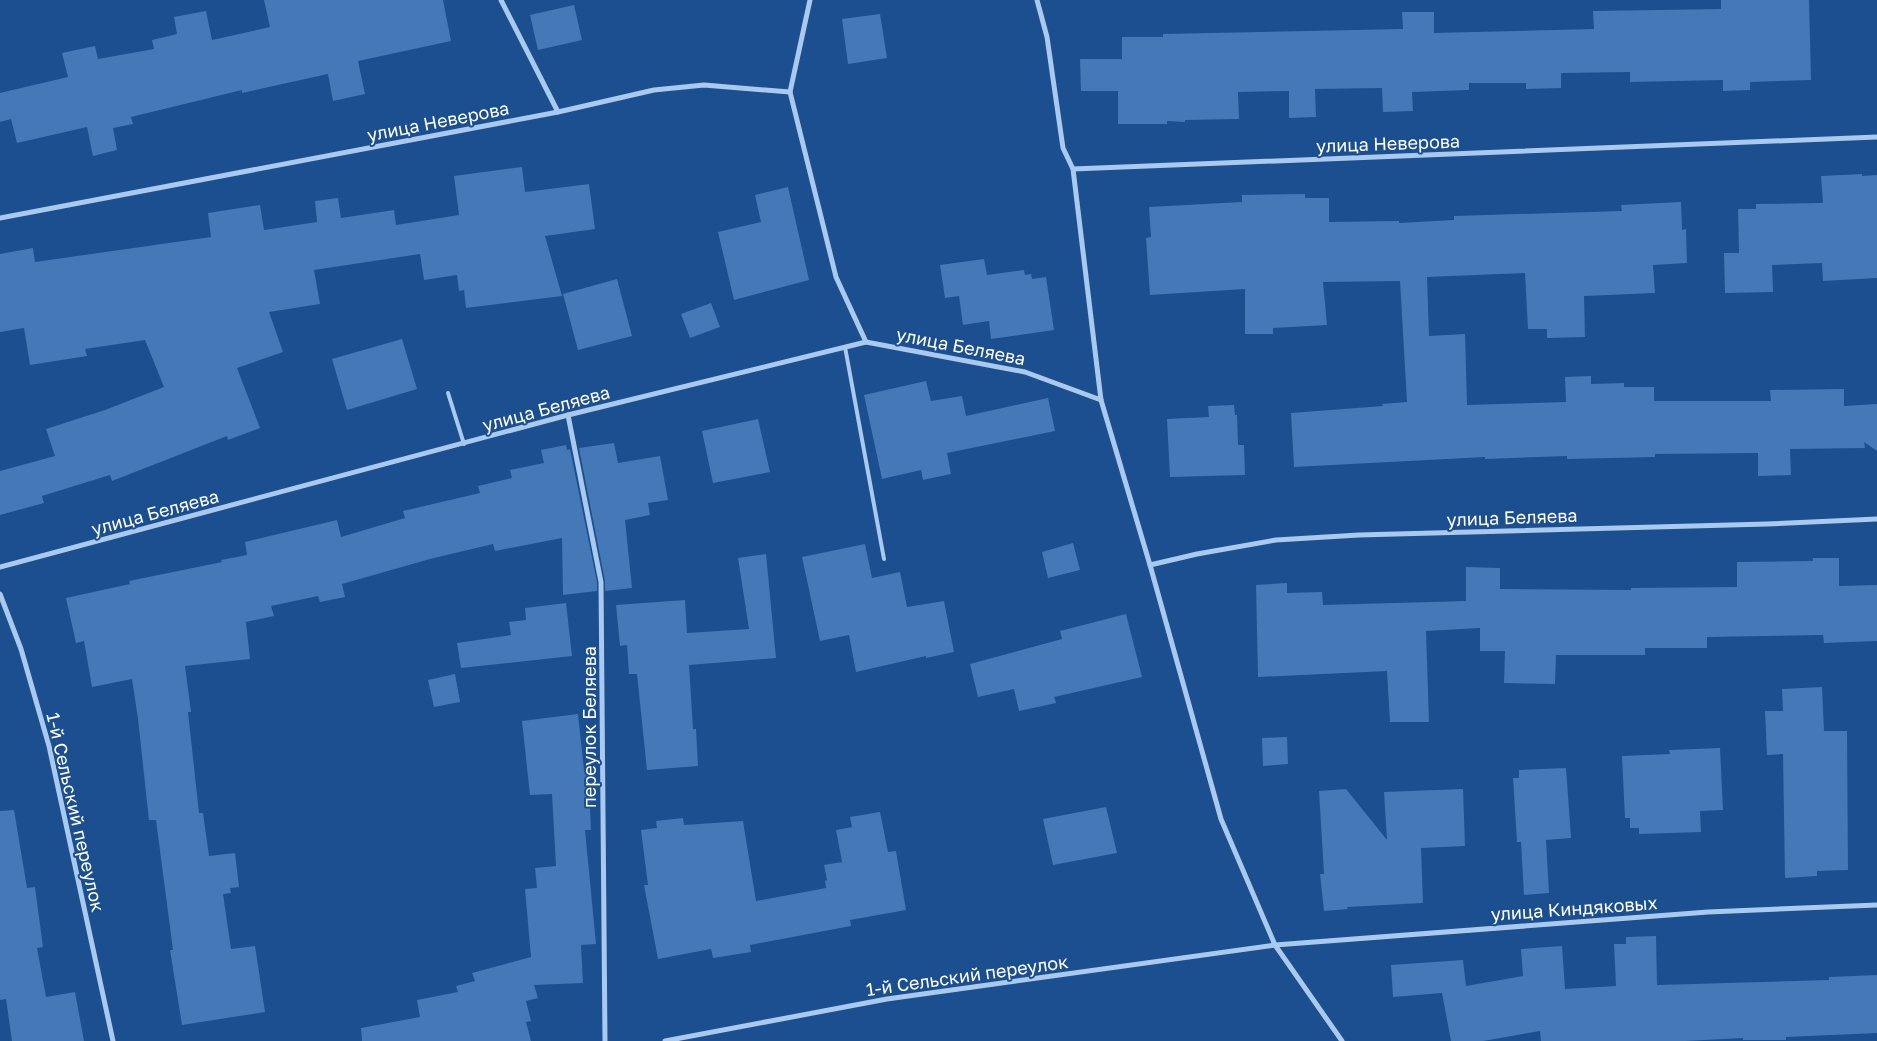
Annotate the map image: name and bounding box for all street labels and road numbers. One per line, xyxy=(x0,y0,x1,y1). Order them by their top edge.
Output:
street label: улица Неверова xyxy=(365,96,511,146)
street label: улица Неверова xyxy=(1316,129,1460,157)
street label: улица Беляева xyxy=(895,323,1027,369)
street label: улица Беляева xyxy=(480,380,612,436)
street label: улица Беляева xyxy=(89,484,221,540)
street label: улица Беляева xyxy=(1446,504,1578,530)
street label: переулок Беляева xyxy=(578,646,600,808)
street label: 1-й Сельский переулок xyxy=(42,710,110,914)
street label: улица Киндяковых xyxy=(1490,891,1658,925)
street label: 1-й Сельский переулок xyxy=(864,950,1070,1000)

